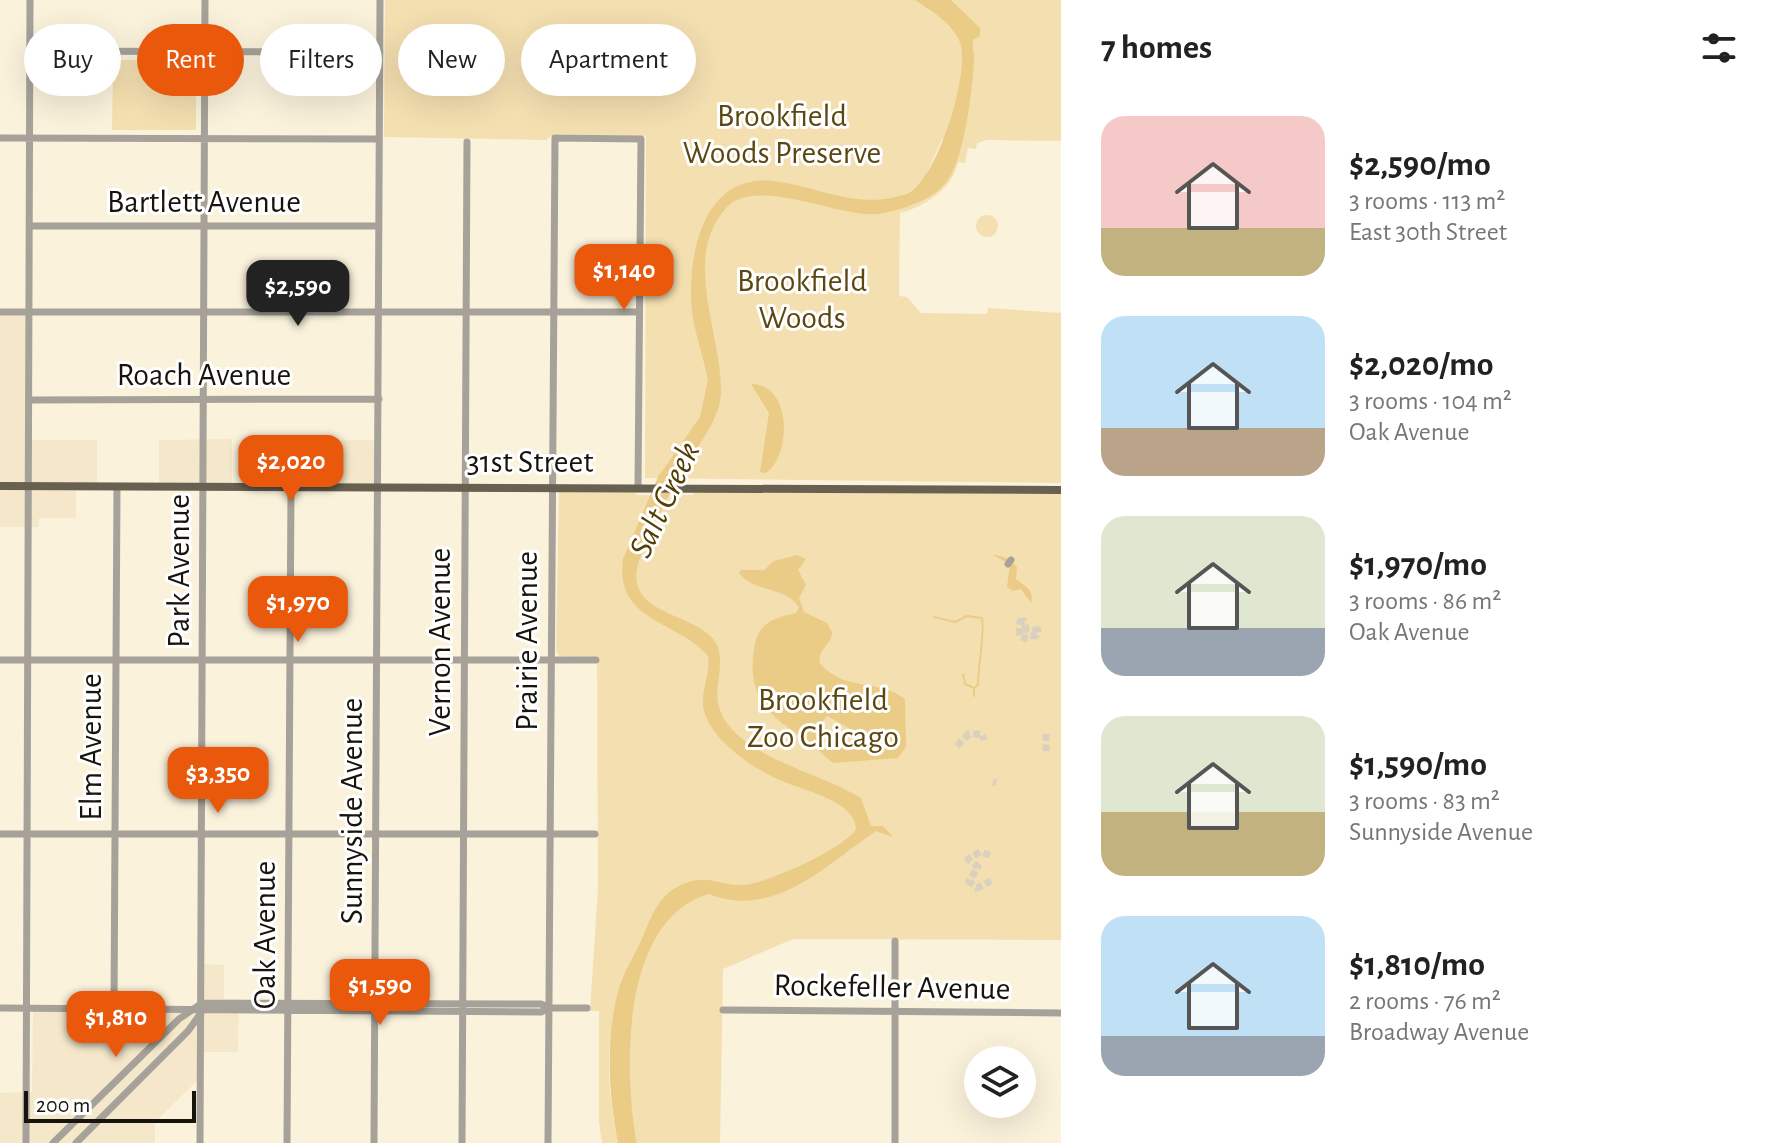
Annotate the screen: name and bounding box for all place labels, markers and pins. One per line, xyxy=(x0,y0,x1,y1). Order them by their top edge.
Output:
pin: $1,140 xyxy=(559,244,689,312)
pin: $2,590 xyxy=(233,260,363,328)
pin: $2,020 xyxy=(226,435,356,503)
pin: $1,970 xyxy=(233,576,363,644)
pin: $3,350 xyxy=(153,747,283,815)
pin: $1,590 xyxy=(315,959,445,1027)
pin: $1,810 xyxy=(51,991,181,1059)

